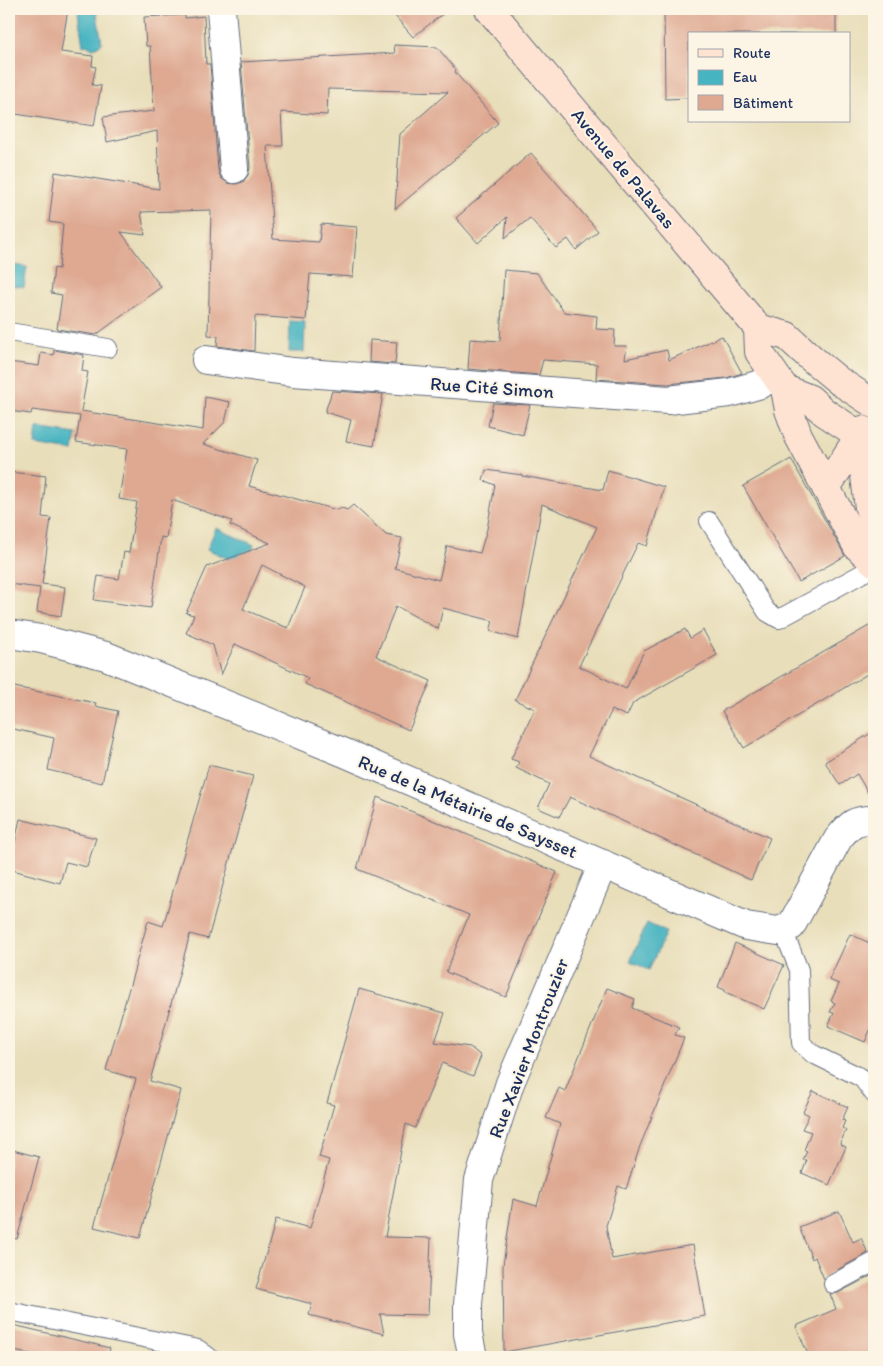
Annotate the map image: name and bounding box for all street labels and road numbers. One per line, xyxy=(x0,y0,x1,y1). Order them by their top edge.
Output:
street label: Avenue de Palavas xyxy=(567,103,681,233)
street label: Rue Cité Simon xyxy=(429,372,555,403)
street label: Rue de la Métairie de Saysset xyxy=(355,750,581,863)
street label: Rue Xavier Montrouzier xyxy=(484,955,574,1141)

